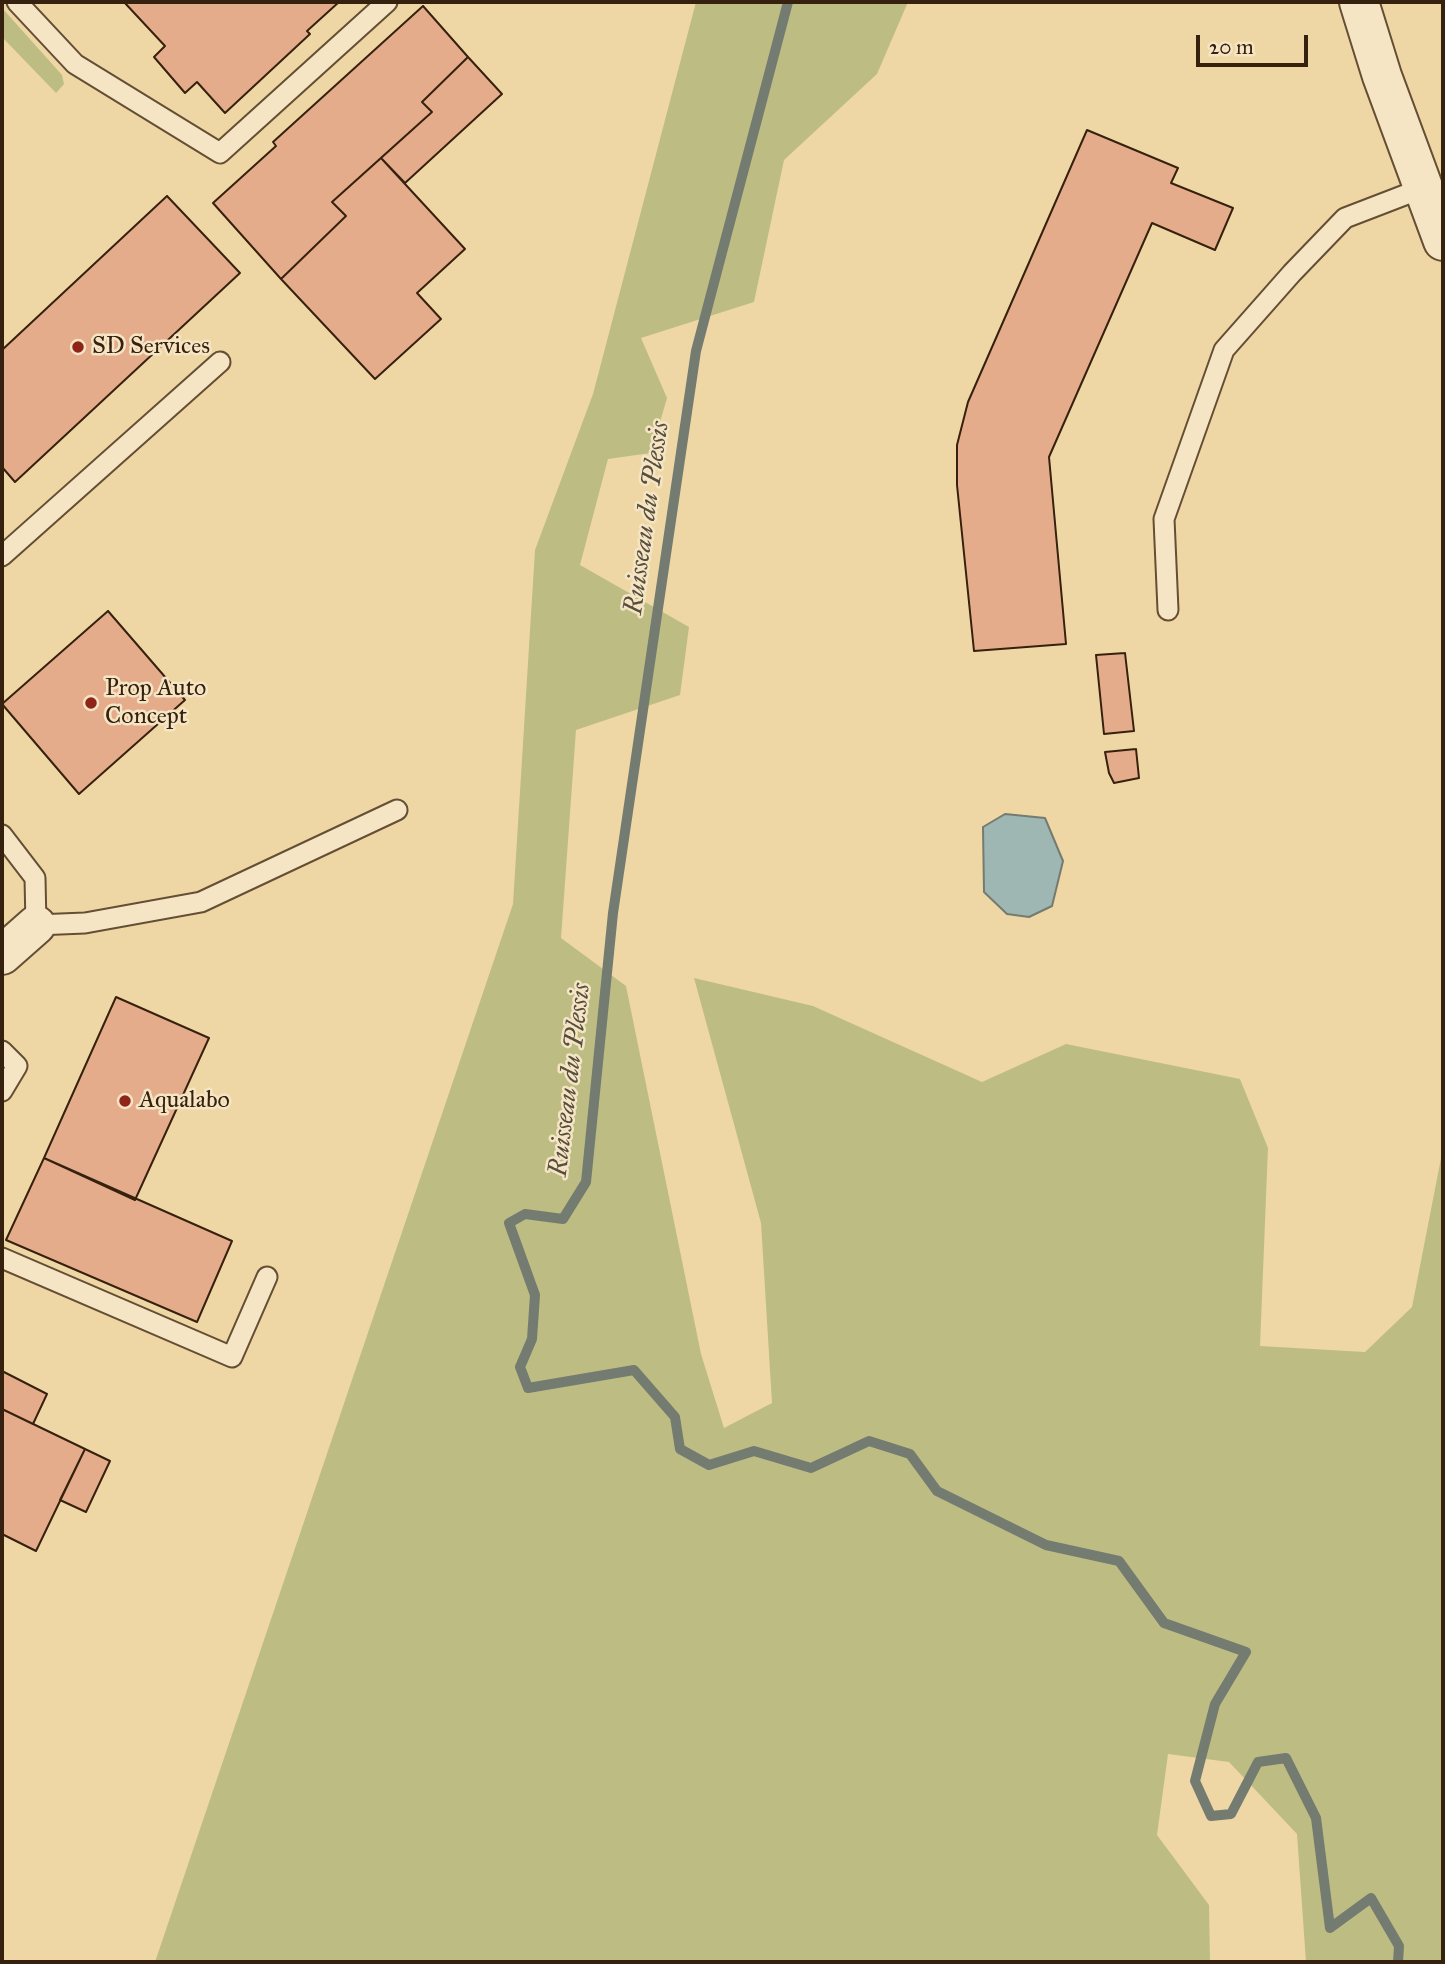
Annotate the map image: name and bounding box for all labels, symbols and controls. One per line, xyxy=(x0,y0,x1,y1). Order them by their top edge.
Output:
scale bar xyxy=(1200,21,1312,65)
text: 20 m xyxy=(1209,34,1254,60)
place label: SD Services xyxy=(92,333,210,361)
marker: SD Services xyxy=(70,339,86,355)
water label: Ruisseau du Plessis xyxy=(619,419,677,617)
place label: Prop Auto Concept xyxy=(105,675,206,731)
marker: Prop Auto Concept xyxy=(83,695,99,711)
water label: Ruisseau du Plessis xyxy=(544,982,598,1178)
place label: Aqualabo xyxy=(139,1087,230,1115)
marker: Aqualabo xyxy=(117,1093,133,1109)

